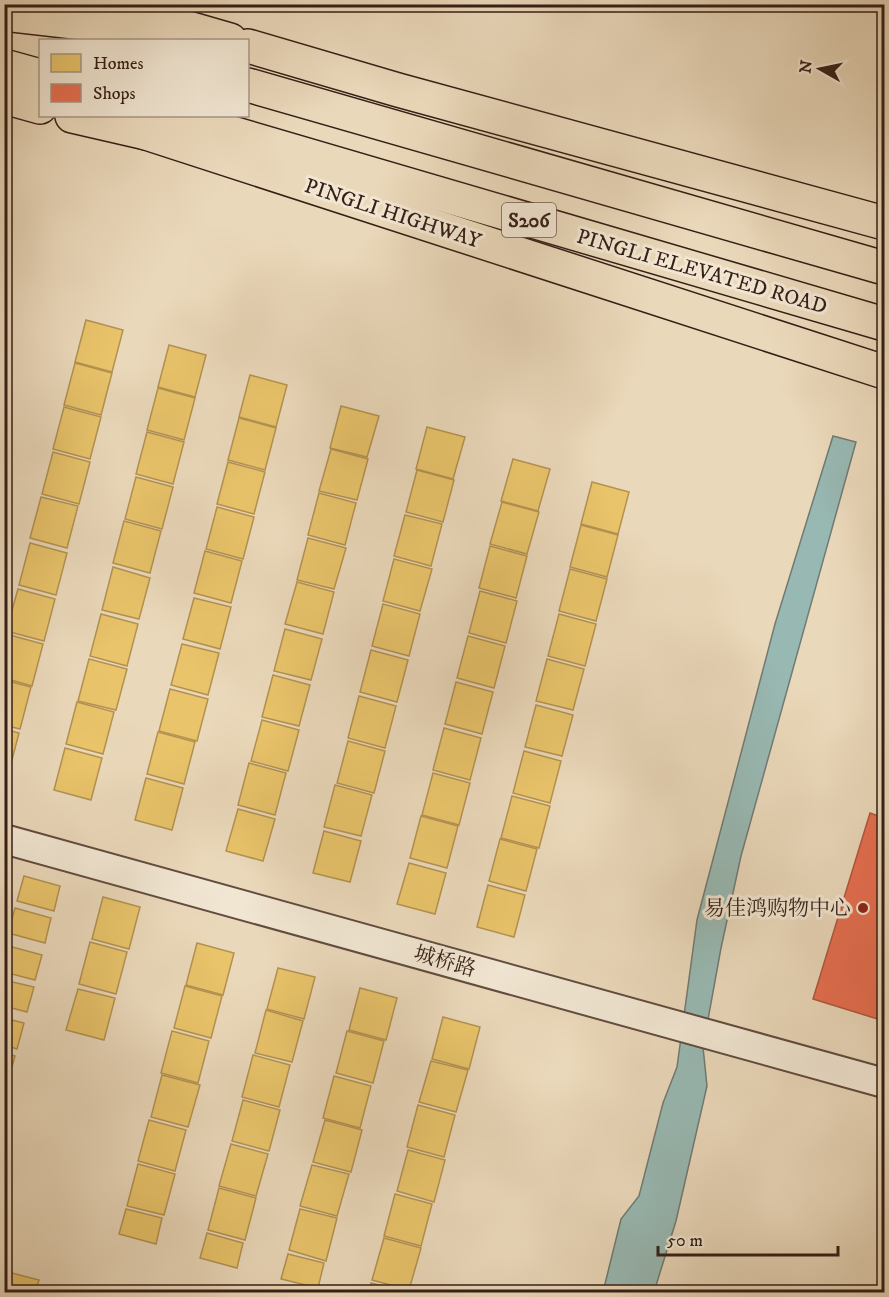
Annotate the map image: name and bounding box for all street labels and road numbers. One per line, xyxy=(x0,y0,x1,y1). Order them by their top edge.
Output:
street label: PINGLI HIGHWAY xyxy=(301,173,485,255)
road number: S206 xyxy=(502,203,556,237)
street label: PINGLI ELEVATED ROAD xyxy=(573,224,830,320)
street label: 城桥路 xyxy=(411,941,479,983)

